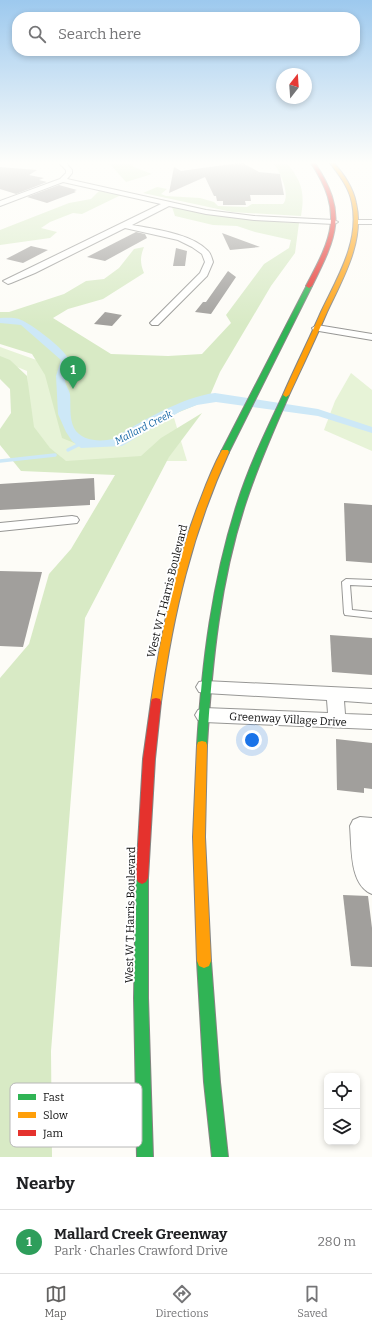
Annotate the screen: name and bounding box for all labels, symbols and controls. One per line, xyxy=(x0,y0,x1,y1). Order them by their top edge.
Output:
search box xyxy=(12,12,360,56)
icon: search xyxy=(26,23,48,45)
text: Search here xyxy=(58,25,141,43)
north arrow xyxy=(276,68,312,104)
pin: 1 xyxy=(60,356,86,389)
water label: Mallard Creek xyxy=(113,408,175,447)
street label: West W T Harris Boulevard xyxy=(145,523,190,659)
street label: Greenway Village Drive xyxy=(229,710,347,729)
your location xyxy=(242,730,262,750)
street label: West W T Harris Boulevard xyxy=(123,846,138,983)
map controls xyxy=(324,1073,360,1145)
button: locate xyxy=(324,1073,360,1109)
legend xyxy=(10,1083,142,1147)
text: Fast xyxy=(43,1091,64,1104)
text: Slow xyxy=(43,1109,68,1122)
button: layers xyxy=(324,1109,360,1145)
text: Jam xyxy=(42,1127,63,1140)
text: Nearby xyxy=(16,1173,75,1194)
text: Mallard Creek Greenway xyxy=(54,1225,227,1243)
text: 1 xyxy=(26,1234,32,1249)
text: 280 m xyxy=(318,1234,356,1249)
text: Park · Charles Crawford Drive xyxy=(54,1243,228,1258)
tab: Map xyxy=(44,1283,67,1320)
tab: Directions xyxy=(156,1283,208,1320)
tab: Saved xyxy=(297,1283,328,1320)

